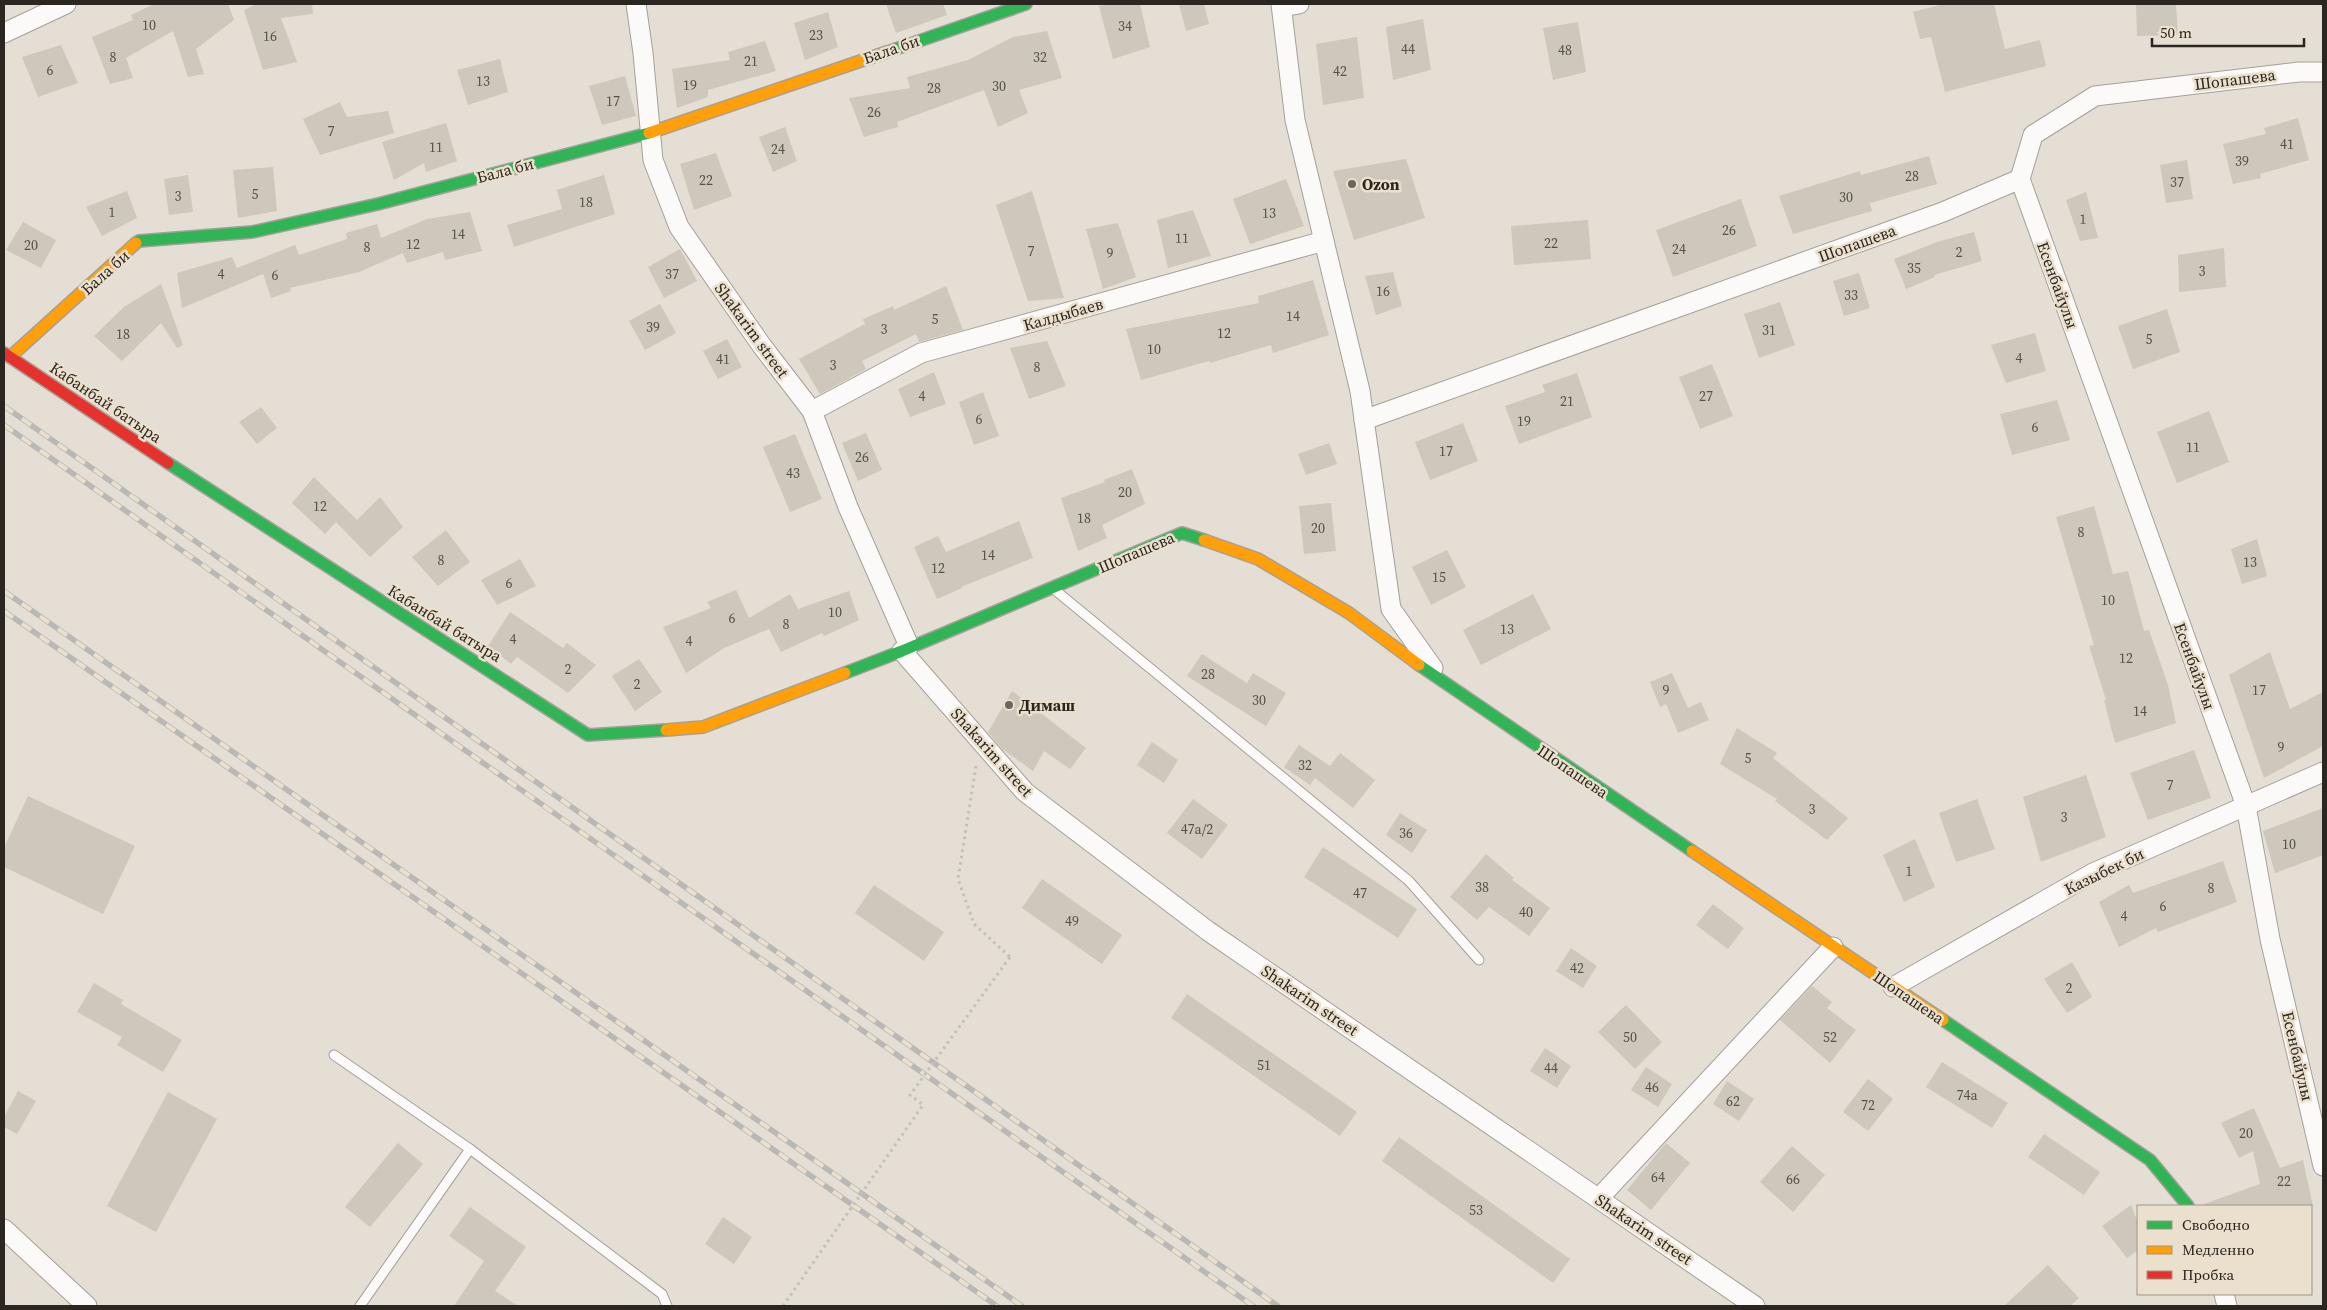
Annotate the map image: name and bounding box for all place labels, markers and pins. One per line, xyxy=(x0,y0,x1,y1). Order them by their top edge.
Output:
place label: Ozon xyxy=(1362,173,1400,195)
marker: Ozon xyxy=(1346,178,1358,190)
place label: Димаш xyxy=(1019,694,1075,716)
marker: Димаш xyxy=(1003,699,1015,711)

